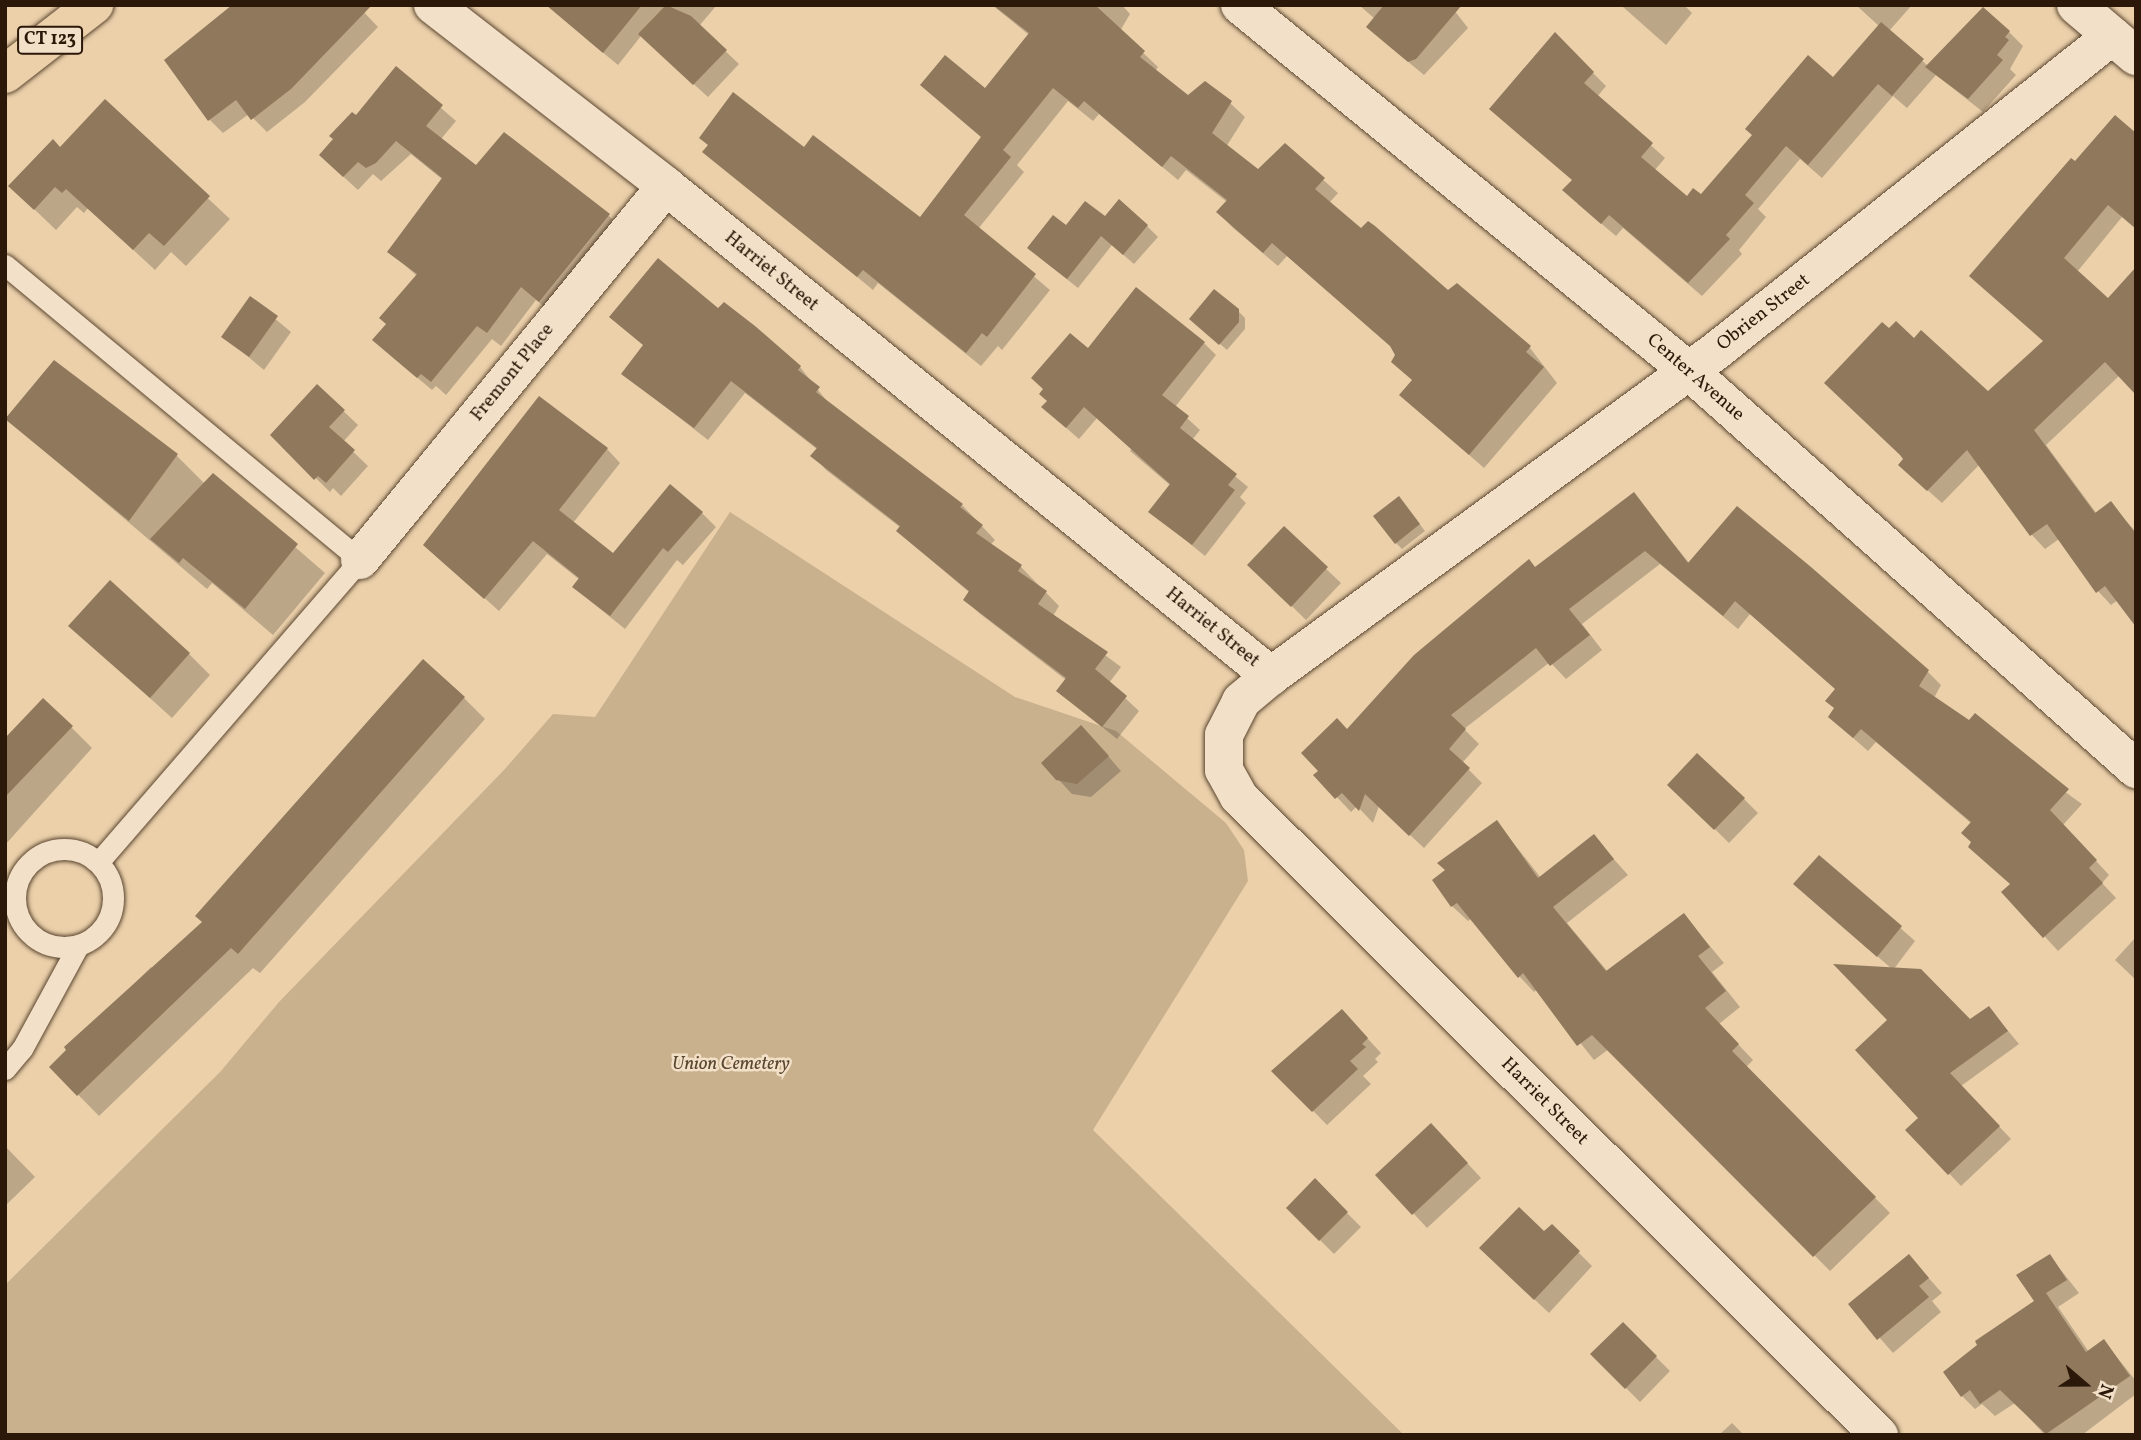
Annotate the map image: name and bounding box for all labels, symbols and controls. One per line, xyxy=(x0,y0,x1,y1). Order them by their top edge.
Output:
road number: CT 123 xyxy=(17,26,83,55)
street label: Harriet Street xyxy=(719,227,823,317)
street label: Obrien Street xyxy=(1713,270,1815,356)
street label: Fremont Place xyxy=(467,319,559,427)
street label: Center Avenue xyxy=(1641,329,1749,427)
street label: Harriet Street xyxy=(1160,583,1264,673)
street label: Harriet Street xyxy=(1495,1053,1593,1151)
park label: Union Cemetery xyxy=(672,1054,790,1076)
north arrow xyxy=(2050,1349,2120,1419)
text: N xyxy=(2090,1380,2119,1402)

